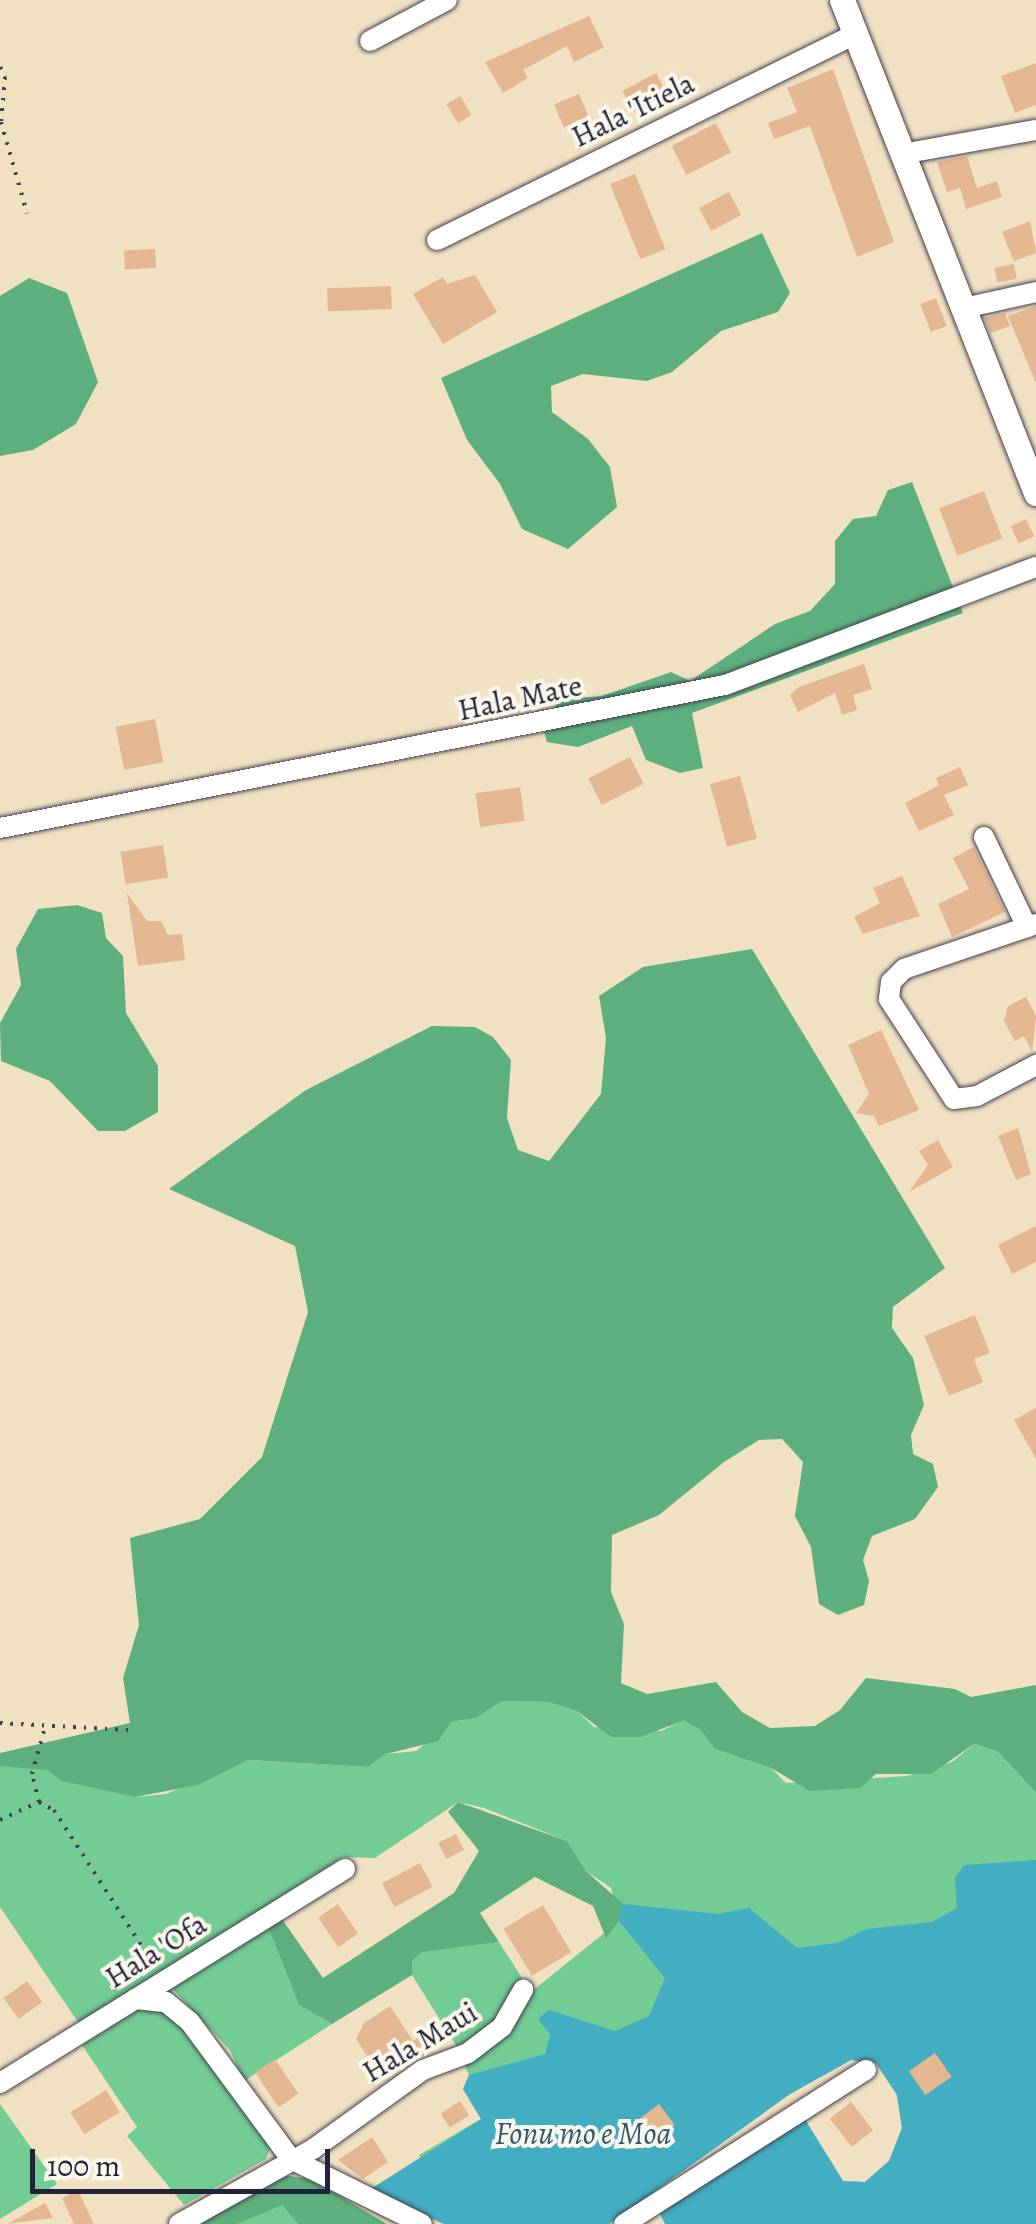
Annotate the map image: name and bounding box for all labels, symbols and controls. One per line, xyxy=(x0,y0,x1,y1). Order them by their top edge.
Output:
street label: Hala 'Itiela xyxy=(566,65,700,155)
street label: Hala Mate xyxy=(455,667,585,729)
street label: Hala 'Ofa xyxy=(99,1906,213,1996)
street label: Hala Maui xyxy=(356,1994,484,2090)
water label: Fonu mo e Moa xyxy=(495,2114,671,2152)
scale bar xyxy=(35,2129,335,2191)
text: 100 m xyxy=(47,2146,120,2186)

